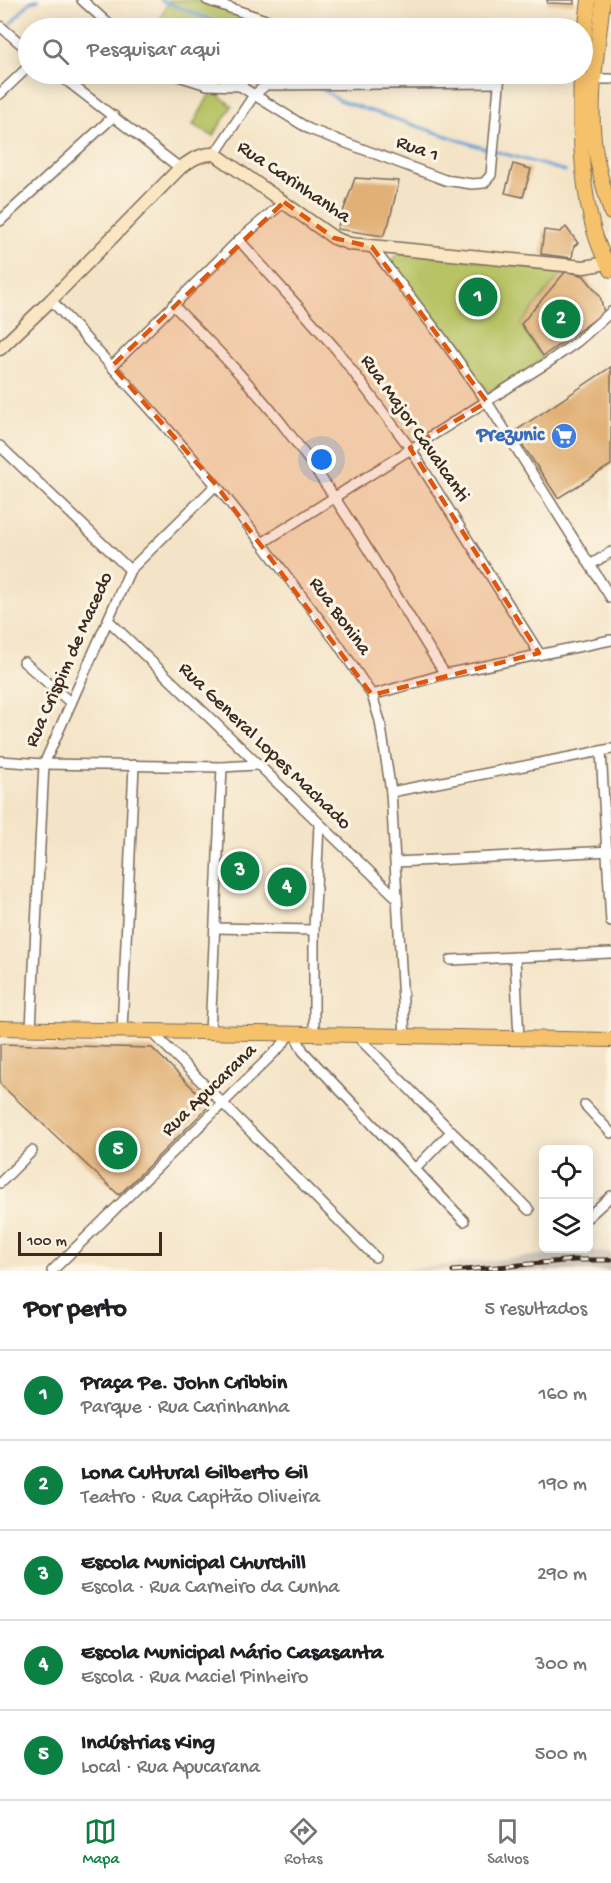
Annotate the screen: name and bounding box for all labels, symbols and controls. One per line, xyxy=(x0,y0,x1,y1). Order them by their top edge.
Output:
search box xyxy=(18,18,593,84)
icon: search xyxy=(39,35,72,68)
text: Pesquisar aqui xyxy=(87,38,221,64)
street label: Rua 1 xyxy=(392,132,442,168)
street label: Rua Carinhanha xyxy=(232,137,355,230)
pin: 1 xyxy=(458,274,498,320)
pin: 2 xyxy=(542,296,580,342)
street label: Rua Major Cavalcanti xyxy=(354,351,474,507)
supermarket icon: Prezunic xyxy=(549,421,579,451)
place label: Prezunic xyxy=(476,425,545,448)
your location xyxy=(307,445,336,474)
street label: Rua Crispim de Macedo xyxy=(21,569,119,751)
street label: Rua Bonina xyxy=(303,574,375,661)
street label: Rua General Lopes Machado xyxy=(173,658,355,836)
pin: 3 xyxy=(220,848,260,894)
pin: 4 xyxy=(268,864,306,910)
street label: Rua Apucarana xyxy=(158,1039,263,1142)
pin: 5 xyxy=(98,1128,138,1172)
map controls xyxy=(539,1145,593,1253)
button: locate xyxy=(539,1145,593,1199)
button: layers xyxy=(539,1199,593,1253)
scale bar xyxy=(18,1229,162,1256)
text: 100 m xyxy=(27,1233,67,1252)
text: Por perto xyxy=(24,1295,127,1326)
text: 5 resultados xyxy=(484,1299,587,1322)
text: Praça Pe. John Cribbin xyxy=(81,1371,287,1397)
text: 1 xyxy=(39,1384,48,1407)
text: 160 m xyxy=(538,1384,587,1407)
text: Parque · Rua Carinhanha xyxy=(81,1397,289,1420)
text: Lona Cultural Gilberto Gil xyxy=(81,1461,308,1487)
text: 2 xyxy=(39,1474,48,1497)
text: 190 m xyxy=(539,1474,587,1497)
text: Teatro · Rua Capitão Oliveira xyxy=(81,1487,320,1510)
text: Escola Municipal Churchill xyxy=(81,1551,306,1577)
text: 3 xyxy=(38,1564,49,1587)
text: 290 m xyxy=(537,1564,587,1587)
text: Escola · Rua Carneiro da Cunha xyxy=(81,1577,339,1600)
text: Escola Municipal Mário Casasanta xyxy=(81,1641,383,1667)
text: 4 xyxy=(39,1654,48,1677)
text: 300 m xyxy=(535,1654,587,1677)
text: Escola · Rua Maciel Pinheiro xyxy=(81,1667,308,1690)
text: Indústrias King xyxy=(81,1731,215,1757)
text: 5 xyxy=(38,1744,49,1767)
text: 500 m xyxy=(535,1744,587,1767)
text: Local · Rua Apucarana xyxy=(81,1757,260,1780)
tab: Mapa xyxy=(83,1815,119,1870)
tab: Rotas xyxy=(284,1815,322,1870)
tab: Salvos xyxy=(487,1815,528,1870)

